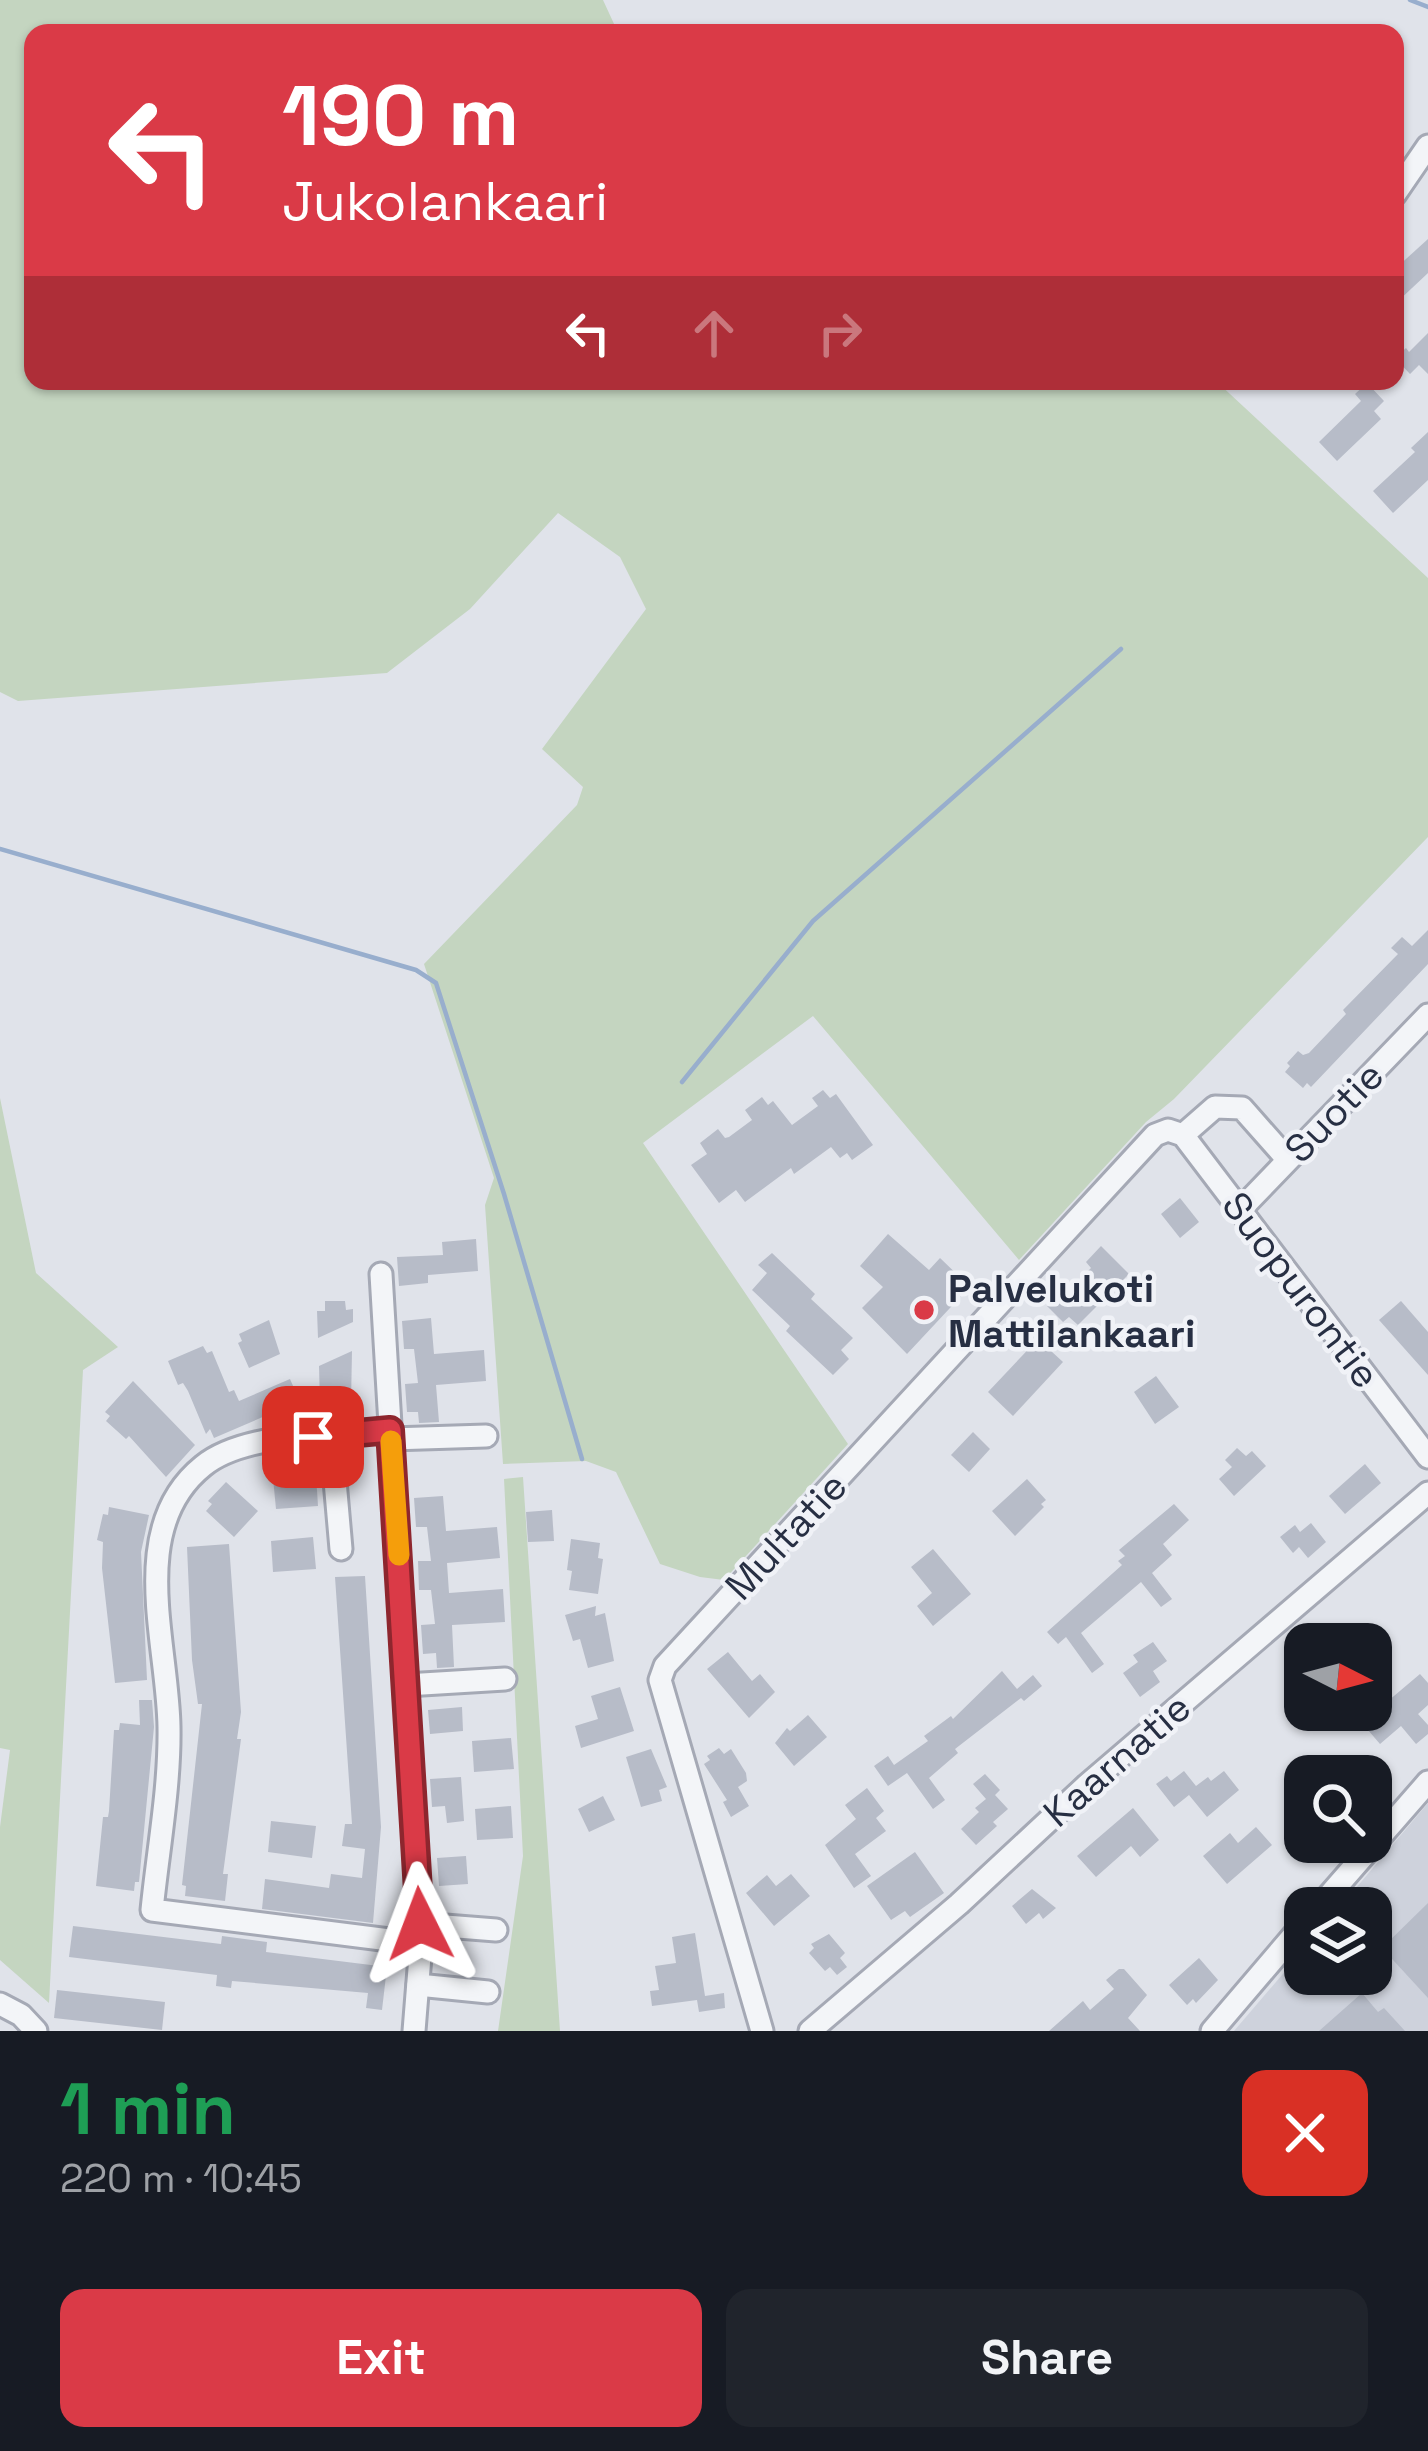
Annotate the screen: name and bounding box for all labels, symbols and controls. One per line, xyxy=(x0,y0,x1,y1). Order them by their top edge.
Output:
text: 190 m xyxy=(282,62,519,170)
icon: left xyxy=(84,72,240,228)
text: Jukolankaari xyxy=(282,167,608,236)
icon: left xyxy=(555,300,621,366)
icon: ahead xyxy=(681,300,747,366)
icon: right xyxy=(807,300,873,366)
street label: Suotie xyxy=(1274,1051,1394,1173)
street label: Suopurontie xyxy=(1211,1182,1391,1398)
place label: Palvelukoti Mattilankaari xyxy=(948,1264,1195,1358)
marker: Palvelukoti Mattilankaari xyxy=(911,1297,937,1323)
pin xyxy=(262,1386,364,1488)
icon: arrive xyxy=(280,1404,346,1470)
street label: Multatie xyxy=(715,1462,857,1610)
north arrow xyxy=(1284,1623,1392,1731)
map controls xyxy=(1284,1623,1392,1995)
street label: Kaarnatie xyxy=(1033,1683,1201,1837)
button: search xyxy=(1284,1755,1392,1863)
position arrow xyxy=(357,1861,483,1987)
button: layers xyxy=(1284,1887,1392,1995)
text: 1 min xyxy=(60,2063,236,2155)
button: close xyxy=(1242,2070,1368,2196)
text: 220 m · 10:45 xyxy=(60,2154,302,2203)
button: Exit xyxy=(60,2289,702,2427)
button: Share xyxy=(726,2289,1368,2427)

